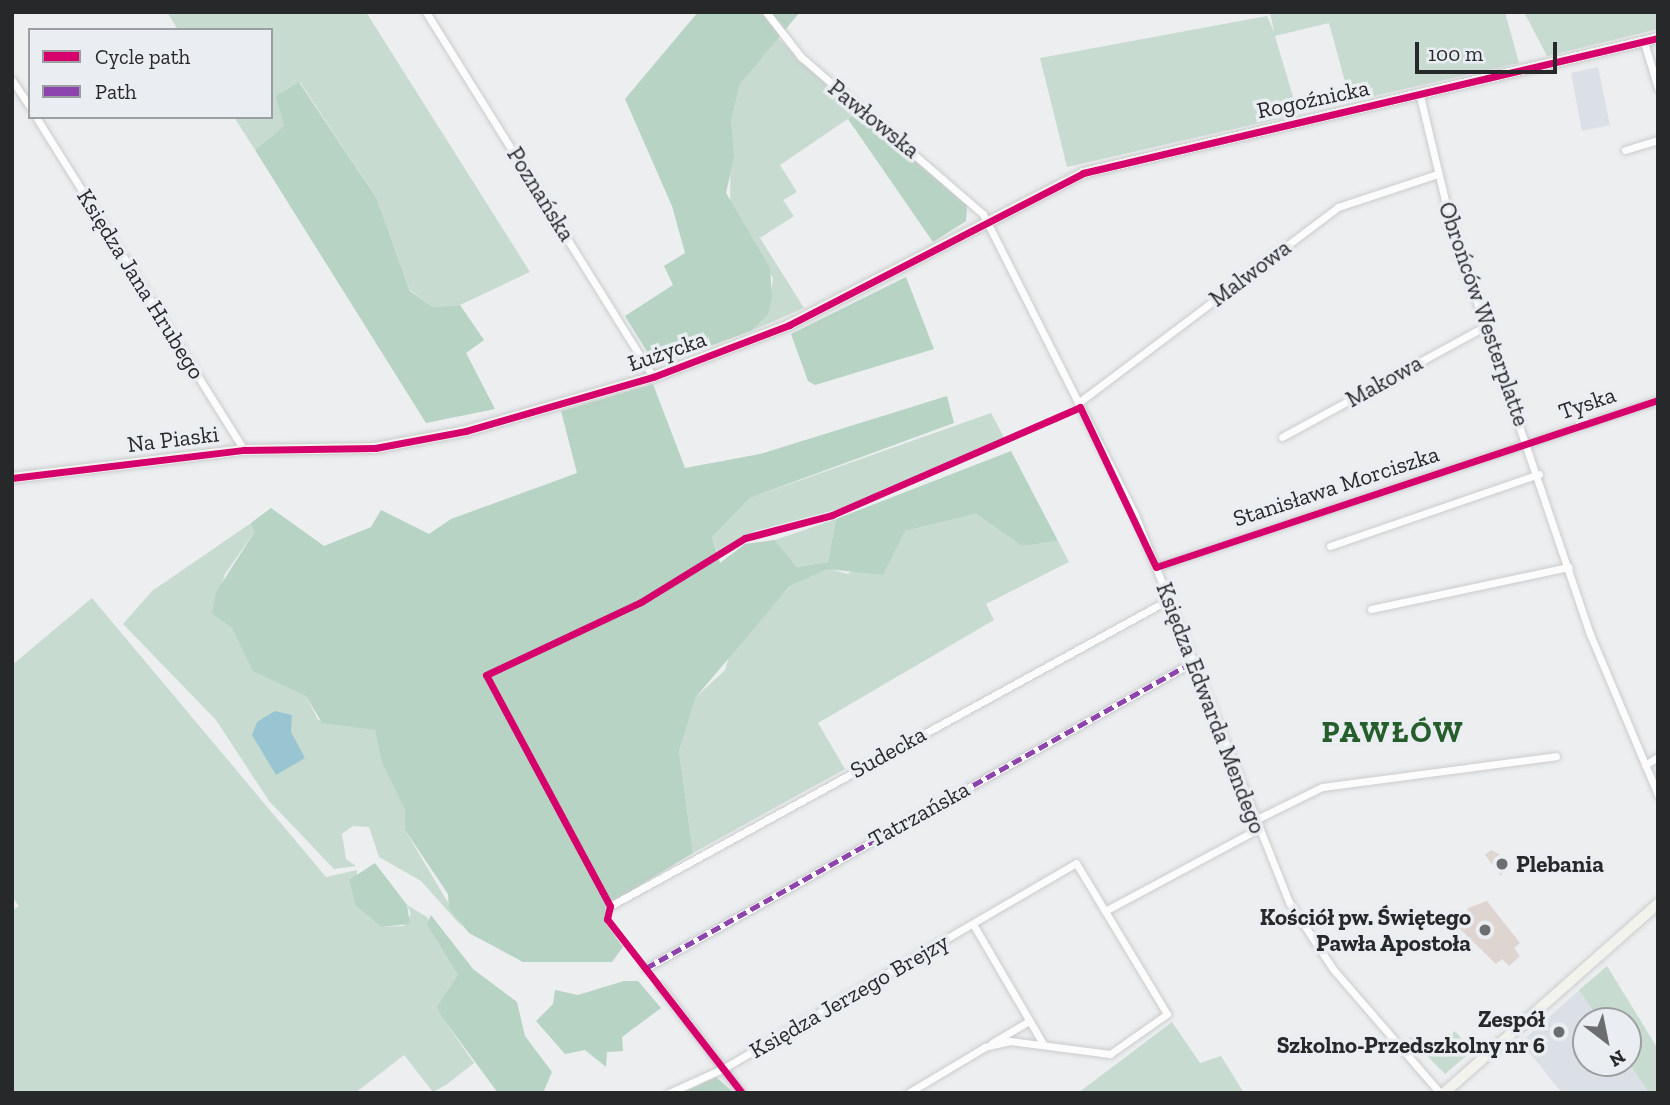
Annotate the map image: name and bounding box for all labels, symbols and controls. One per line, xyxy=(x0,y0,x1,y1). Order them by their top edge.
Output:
legend xyxy=(28,28,273,119)
scale bar xyxy=(1418,28,1560,72)
text: 100 m xyxy=(1428,41,1483,66)
text: Cycle path xyxy=(95,44,190,69)
street label: Pawłowska xyxy=(823,74,925,164)
street label: Rogoźnicka xyxy=(1254,74,1372,124)
text: Path xyxy=(95,79,137,104)
street label: Poznańska xyxy=(501,142,581,246)
street label: Księdza Jana Hrubego xyxy=(71,184,211,384)
street label: Obrońców Westerplatte xyxy=(1432,198,1536,430)
street label: Malwowa xyxy=(1204,233,1296,313)
street label: Łużycka xyxy=(624,325,710,377)
street label: Makowa xyxy=(1341,349,1427,413)
street label: Tyska xyxy=(1555,380,1619,426)
street label: Na Piaski xyxy=(126,420,220,458)
street label: Stanisława Morciszka xyxy=(1230,440,1442,532)
street label: Księdza Edwarda Mendego xyxy=(1150,579,1272,837)
district label: PAWŁÓW xyxy=(1322,714,1464,750)
street label: Sudecka xyxy=(845,720,931,784)
street label: Tatrzańska xyxy=(864,775,974,853)
place label: Plebania xyxy=(1516,850,1604,878)
marker: Plebania xyxy=(1494,856,1510,872)
place label: Kościół pw. Świętego Pawła Apostoła xyxy=(1260,903,1471,957)
marker: Kościół pw. Świętego Pawła Apostoła xyxy=(1477,922,1493,938)
street label: Księdza Jerzego Brejzy xyxy=(744,928,954,1064)
place label: Zespół Szkolno-Przedszkolny nr 6 xyxy=(1276,1005,1545,1059)
north arrow xyxy=(1572,1007,1642,1077)
marker: Zespół Szkolno-Przedszkolny nr 6 xyxy=(1551,1024,1567,1040)
text: N xyxy=(1605,1045,1630,1072)

